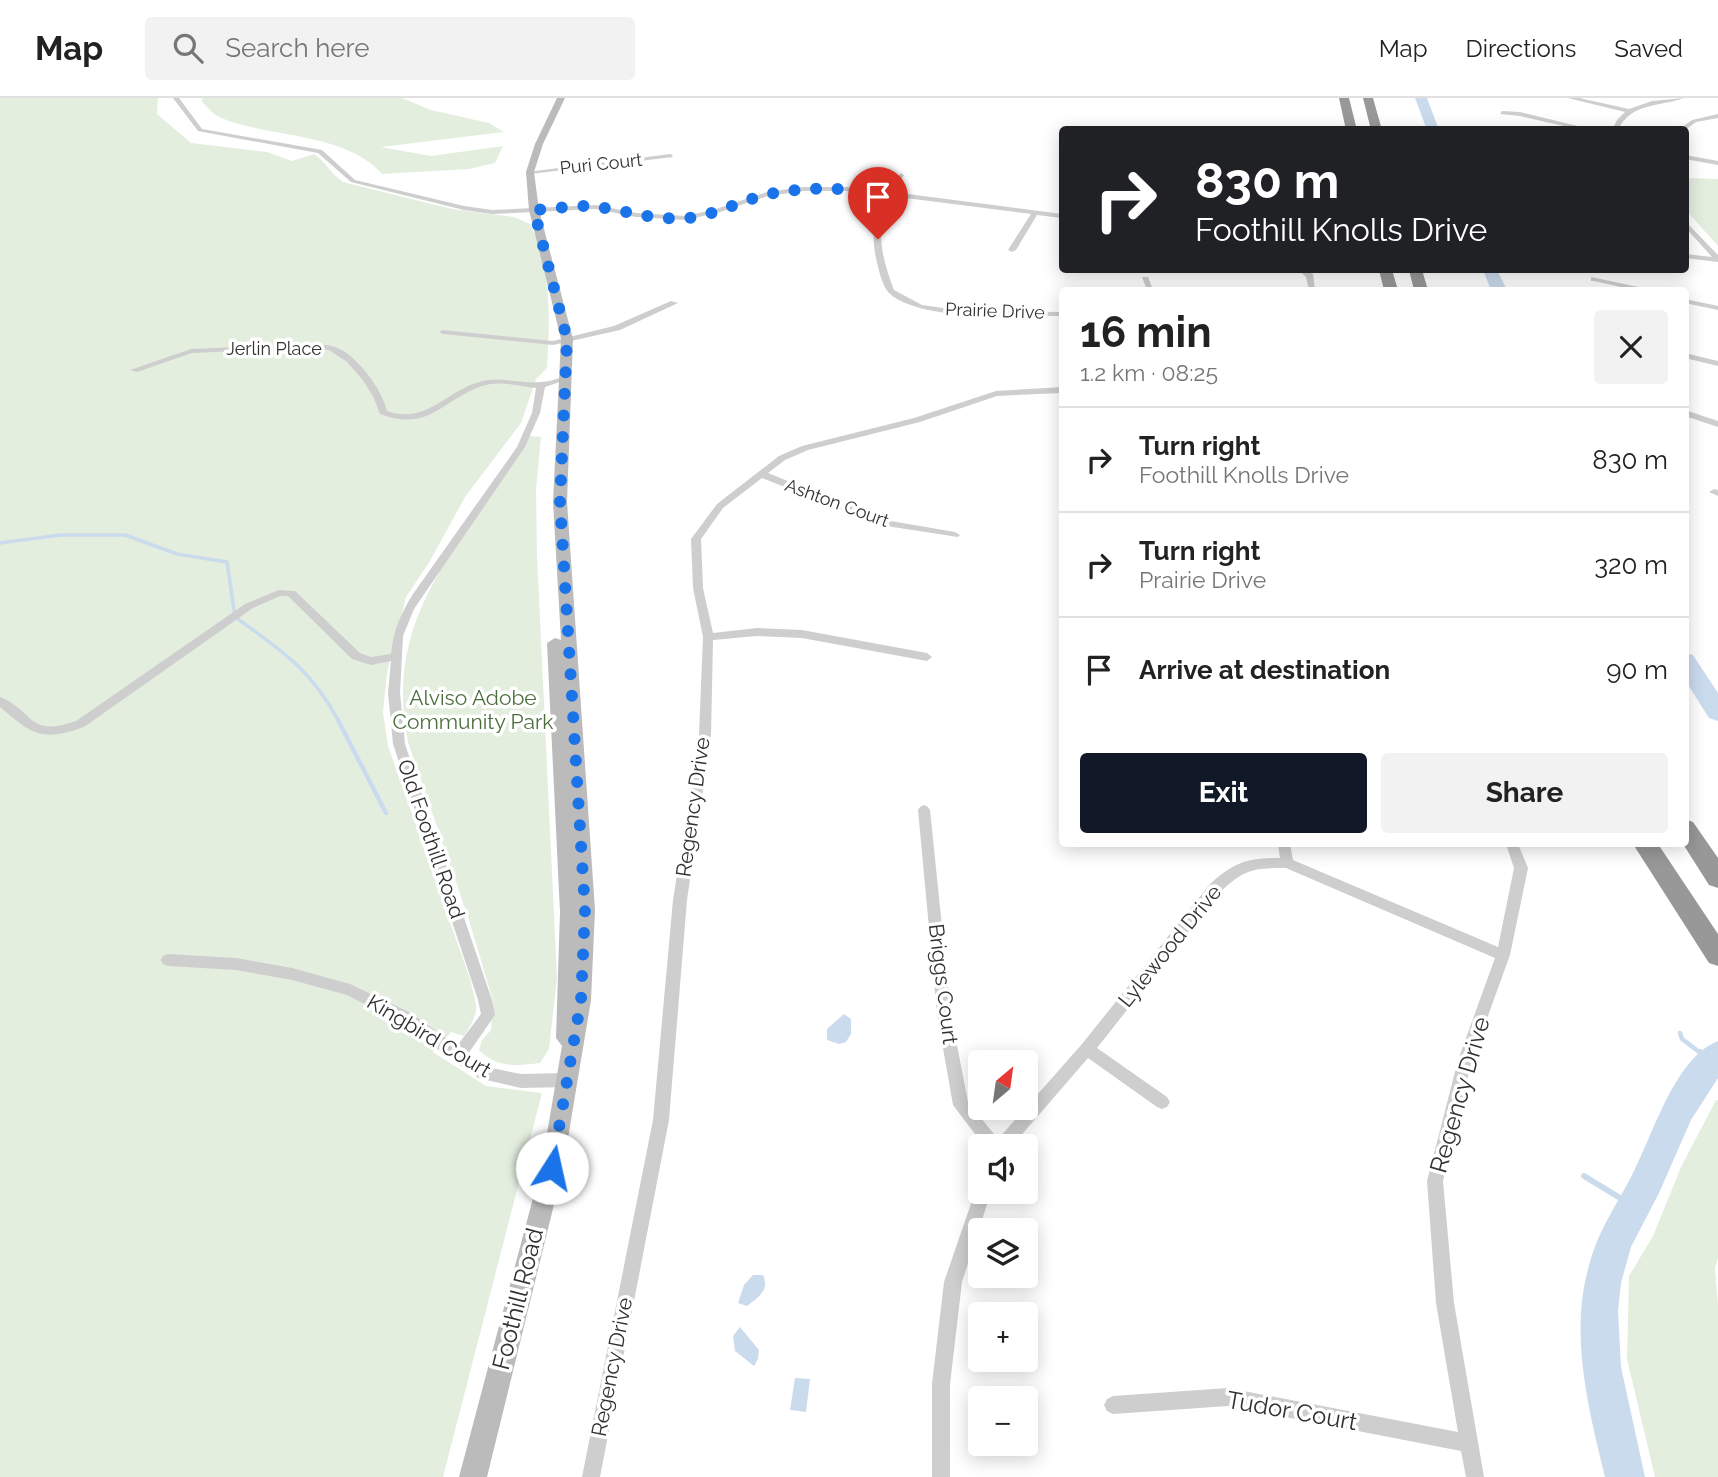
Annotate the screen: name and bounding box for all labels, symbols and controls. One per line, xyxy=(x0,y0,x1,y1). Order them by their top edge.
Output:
search box xyxy=(145,17,635,80)
text: Map xyxy=(35,29,103,68)
icon: search xyxy=(169,29,207,67)
text: Search here xyxy=(225,33,370,63)
text: Map xyxy=(1379,34,1428,63)
text: Directions xyxy=(1466,34,1576,63)
text: Saved xyxy=(1614,34,1683,63)
street label: Puri Court xyxy=(559,149,643,178)
text: 830 m xyxy=(1195,152,1339,209)
icon: right xyxy=(1080,154,1171,245)
pin xyxy=(848,167,908,239)
icon: arrive xyxy=(859,178,897,216)
text: Foothill Knolls Drive xyxy=(1195,211,1487,248)
street label: Prairie Drive xyxy=(945,298,1046,323)
text: 16 min xyxy=(1080,308,1212,357)
button: close xyxy=(1594,310,1668,384)
street label: Jerlin Place xyxy=(226,338,322,359)
text: 1.2 km · 08:25 xyxy=(1080,359,1218,386)
text: Turn right xyxy=(1139,431,1260,461)
icon: right xyxy=(1080,441,1118,479)
text: 830 m xyxy=(1592,445,1668,475)
text: Foothill Knolls Drive xyxy=(1139,461,1349,488)
street label: Ashton Court xyxy=(782,474,892,531)
text: Turn right xyxy=(1139,536,1260,566)
icon: right xyxy=(1080,546,1118,584)
text: 320 m xyxy=(1594,550,1668,580)
text: Prairie Drive xyxy=(1139,566,1266,593)
icon: arrive xyxy=(1080,651,1118,689)
text: Arrive at destination xyxy=(1139,655,1390,685)
text: 90 m xyxy=(1606,655,1668,685)
park label: Alviso Adobe Community Park xyxy=(393,685,553,734)
street label: Regency Drive xyxy=(670,735,715,878)
button: Exit xyxy=(1080,753,1367,833)
button: Share xyxy=(1381,753,1668,833)
street label: Old Foothill Road xyxy=(393,756,470,922)
street label: Lylewood Drive xyxy=(1113,880,1226,1012)
street label: Briggs Court xyxy=(924,922,963,1046)
street label: Kingbird Court xyxy=(363,989,496,1082)
street label: Regency Drive xyxy=(1423,1013,1496,1176)
north arrow xyxy=(968,1050,1038,1120)
map controls xyxy=(968,1050,1038,1456)
position arrow xyxy=(515,1131,589,1205)
button: sound xyxy=(968,1134,1038,1204)
button: layers xyxy=(968,1218,1038,1288)
street label: Foothill Road xyxy=(486,1225,549,1373)
street label: Regency Drive xyxy=(586,1295,637,1438)
button: + xyxy=(968,1302,1038,1372)
street label: Tudor Court xyxy=(1225,1385,1359,1436)
button: − xyxy=(968,1386,1038,1456)

